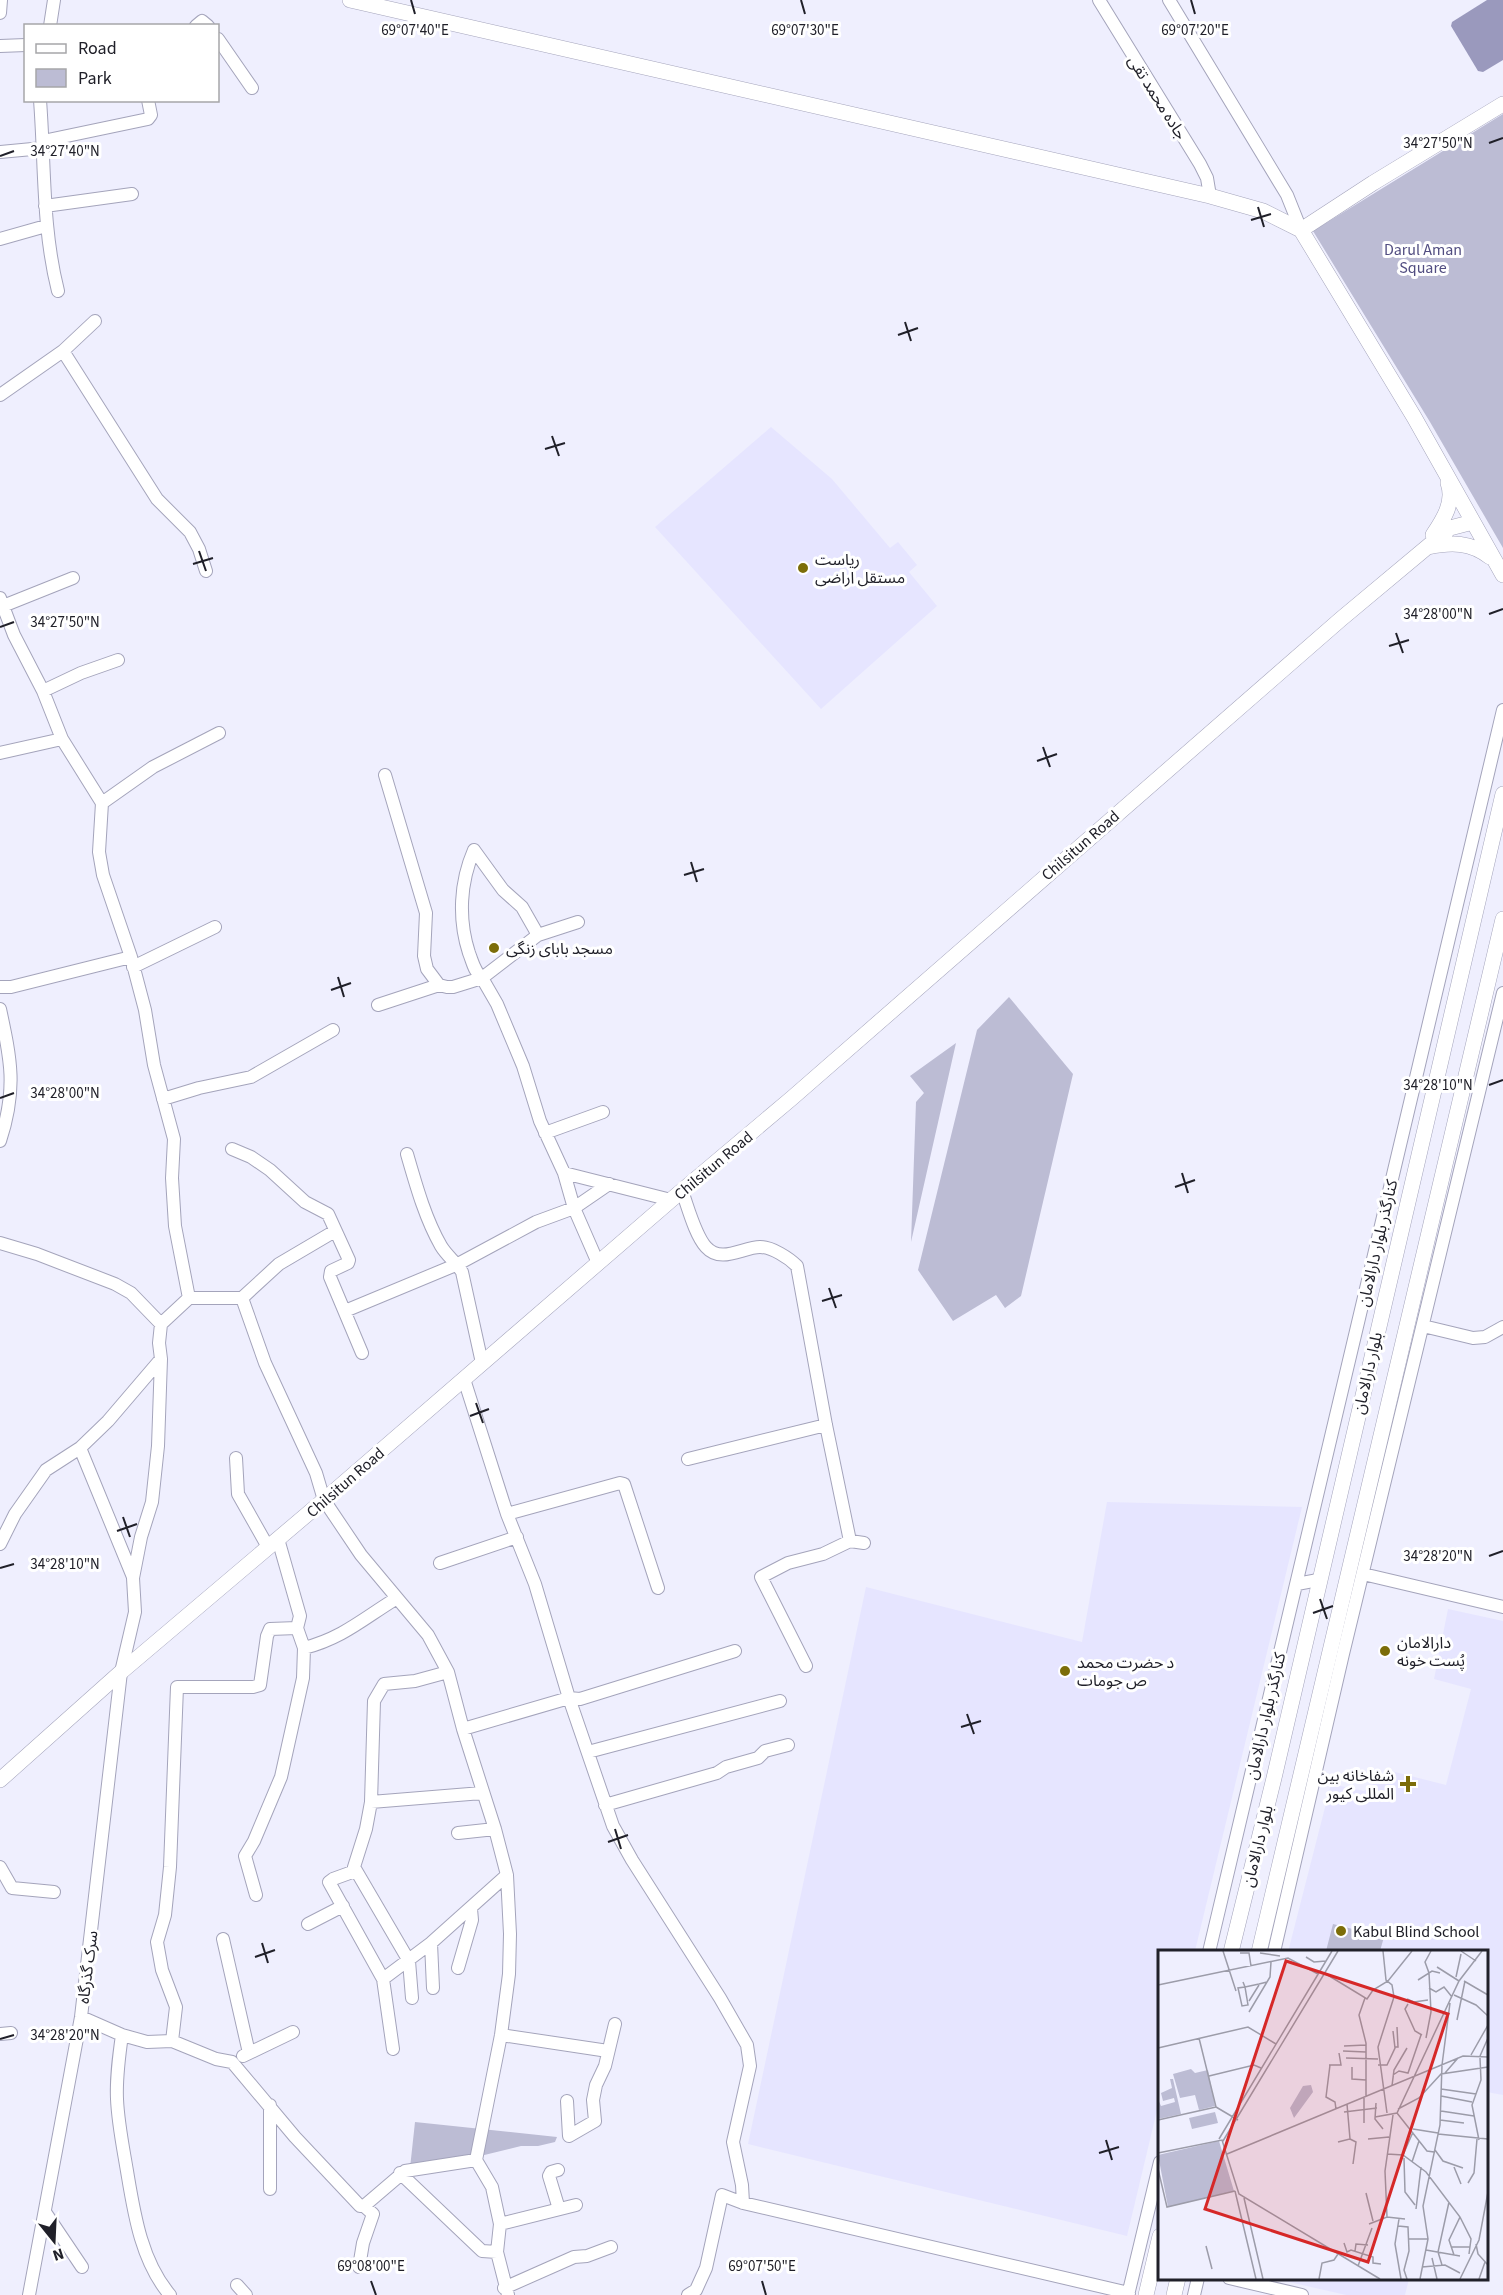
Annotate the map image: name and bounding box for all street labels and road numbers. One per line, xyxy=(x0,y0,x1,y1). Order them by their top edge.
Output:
street label: جاده محمد تقی xyxy=(1123,51,1192,144)
street label: Chilsitun Road xyxy=(1037,806,1124,886)
street label: Chilsitun Road xyxy=(669,1126,758,1205)
street label: کنارگذر بلوار دارالامان xyxy=(1353,1177,1403,1309)
street label: بلوار دارالامان xyxy=(1348,1330,1388,1416)
street label: Chilsitun Road xyxy=(302,1443,389,1523)
street label: کنارگذر بلوار دارالامان xyxy=(1241,1650,1291,1782)
street label: بلوار دارالامان xyxy=(1237,1803,1279,1889)
street label: سرک گذرگاه xyxy=(73,1929,103,2005)

